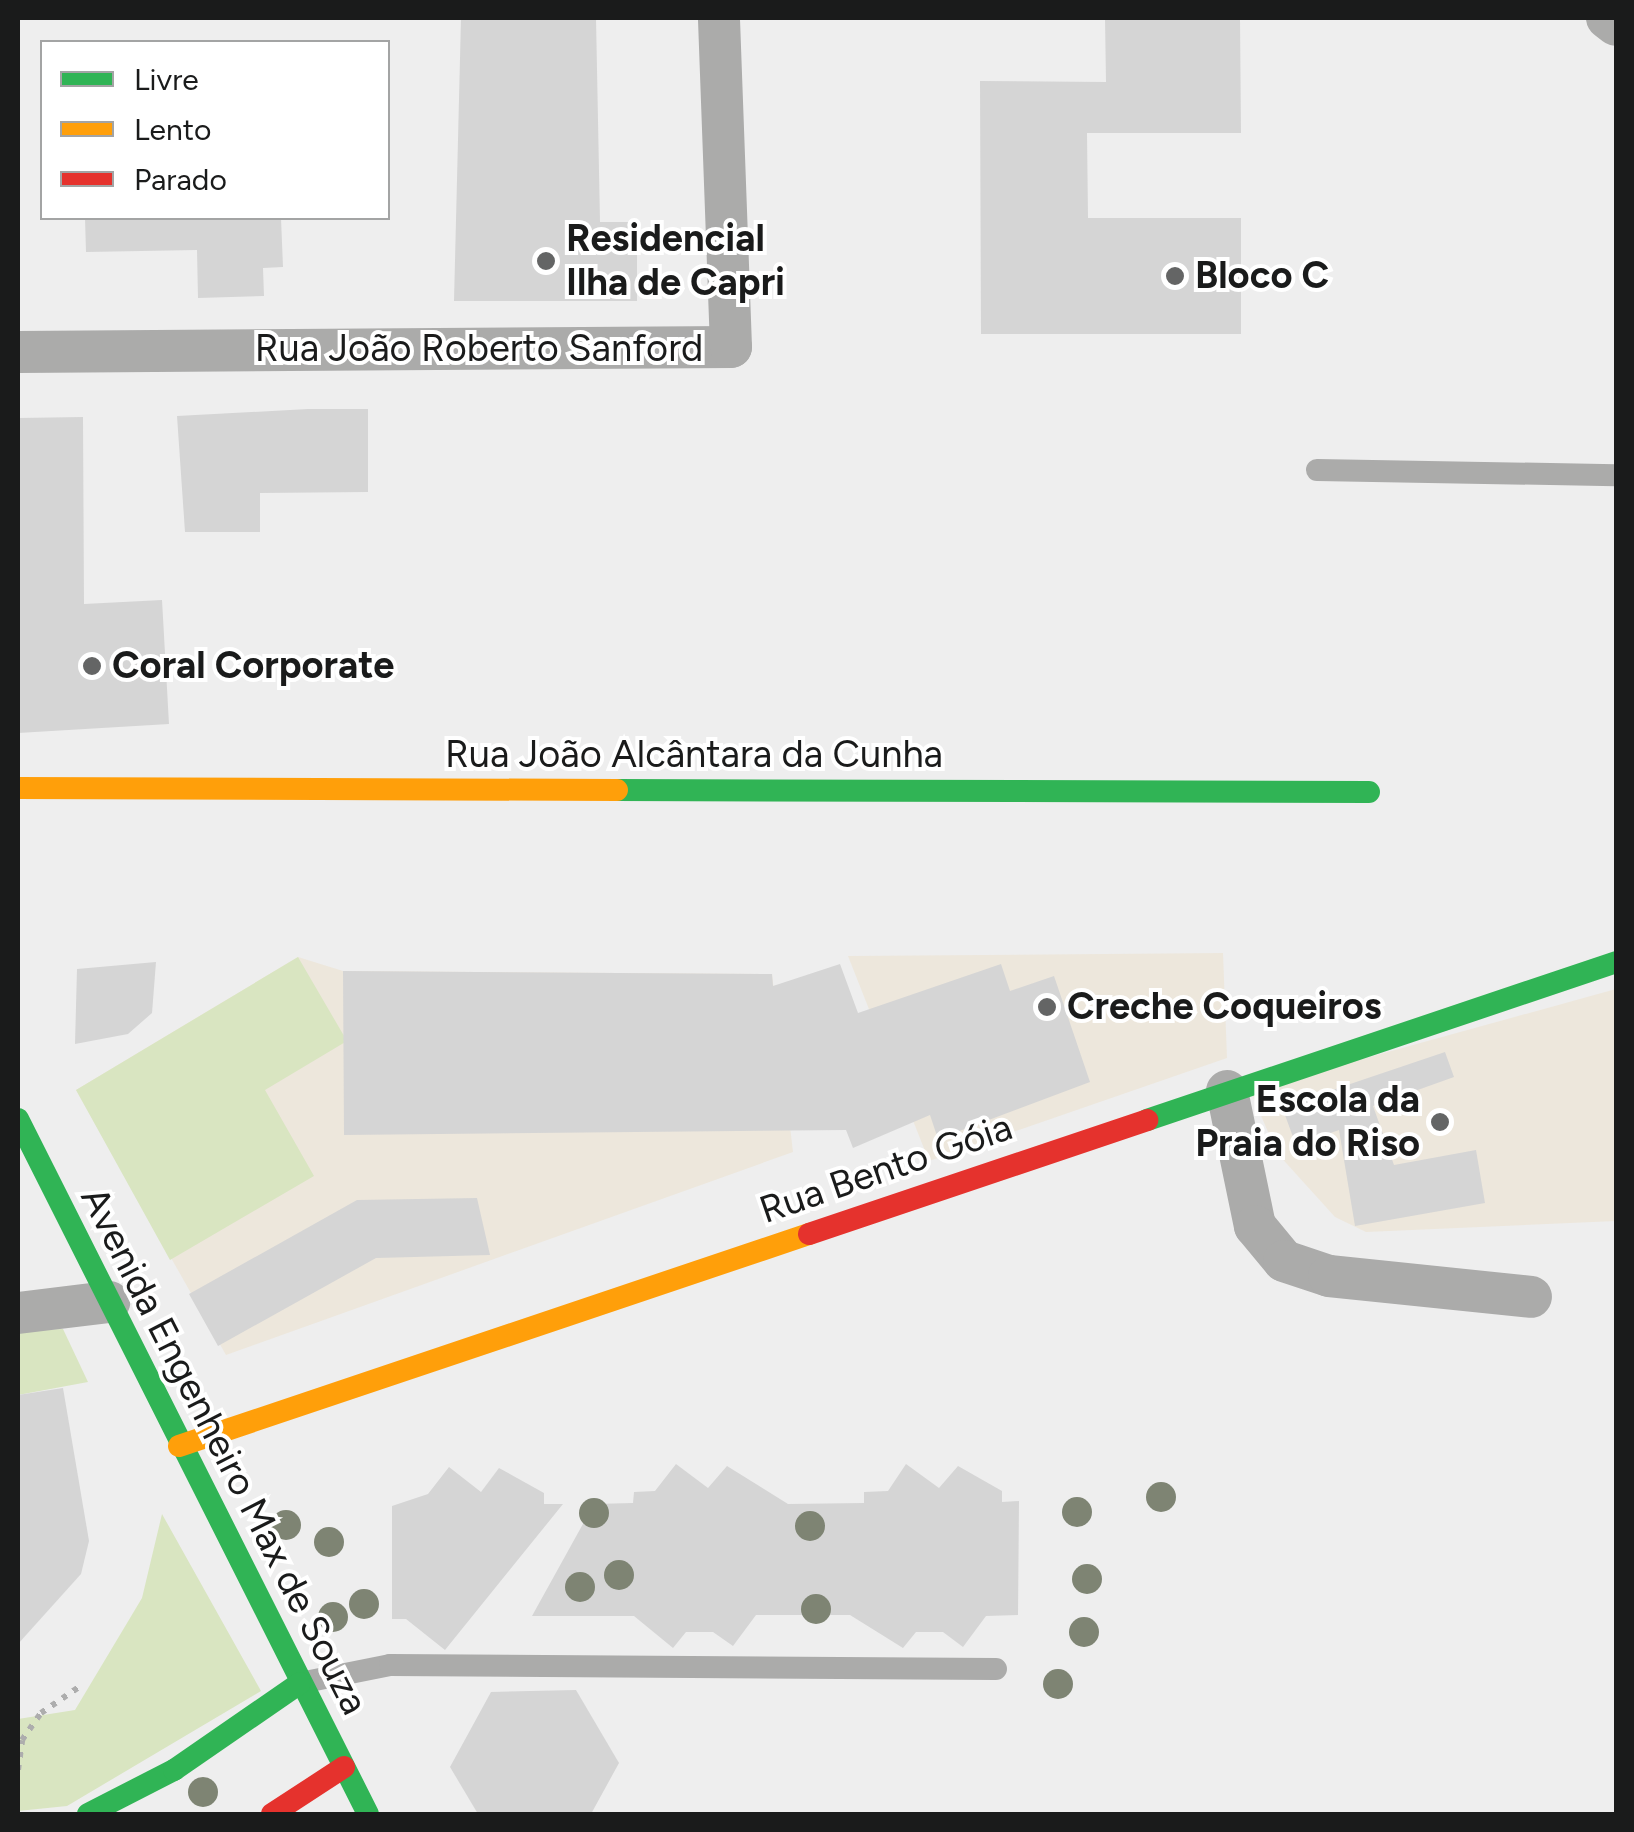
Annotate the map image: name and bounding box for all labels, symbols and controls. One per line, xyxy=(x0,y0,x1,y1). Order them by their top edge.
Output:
legend xyxy=(40,40,390,220)
text: Livre xyxy=(134,61,199,98)
text: Lento xyxy=(134,111,211,148)
text: Parado xyxy=(134,161,227,198)
place label: Residencial Ilha de Capri xyxy=(566,216,785,306)
marker: Residencial Ilha de Capri xyxy=(535,250,557,272)
place label: Bloco C xyxy=(1195,253,1329,299)
marker: Bloco C xyxy=(1164,265,1186,287)
street label: Rua João Roberto Sanford xyxy=(255,326,703,372)
place label: Coral Corporate xyxy=(112,643,394,689)
marker: Coral Corporate xyxy=(81,655,103,677)
street label: Rua João Alcântara da Cunha xyxy=(445,732,943,778)
place label: Creche Coqueiros xyxy=(1067,984,1381,1030)
marker: Creche Coqueiros xyxy=(1036,996,1058,1018)
place label: Escola da Praia do Riso xyxy=(1195,1077,1420,1166)
street label: Rua Bento Góia xyxy=(754,1105,1018,1233)
marker: Escola da Praia do Riso xyxy=(1429,1111,1451,1133)
street label: Avenida Engenheiro Max de Souza xyxy=(71,1180,377,1722)

